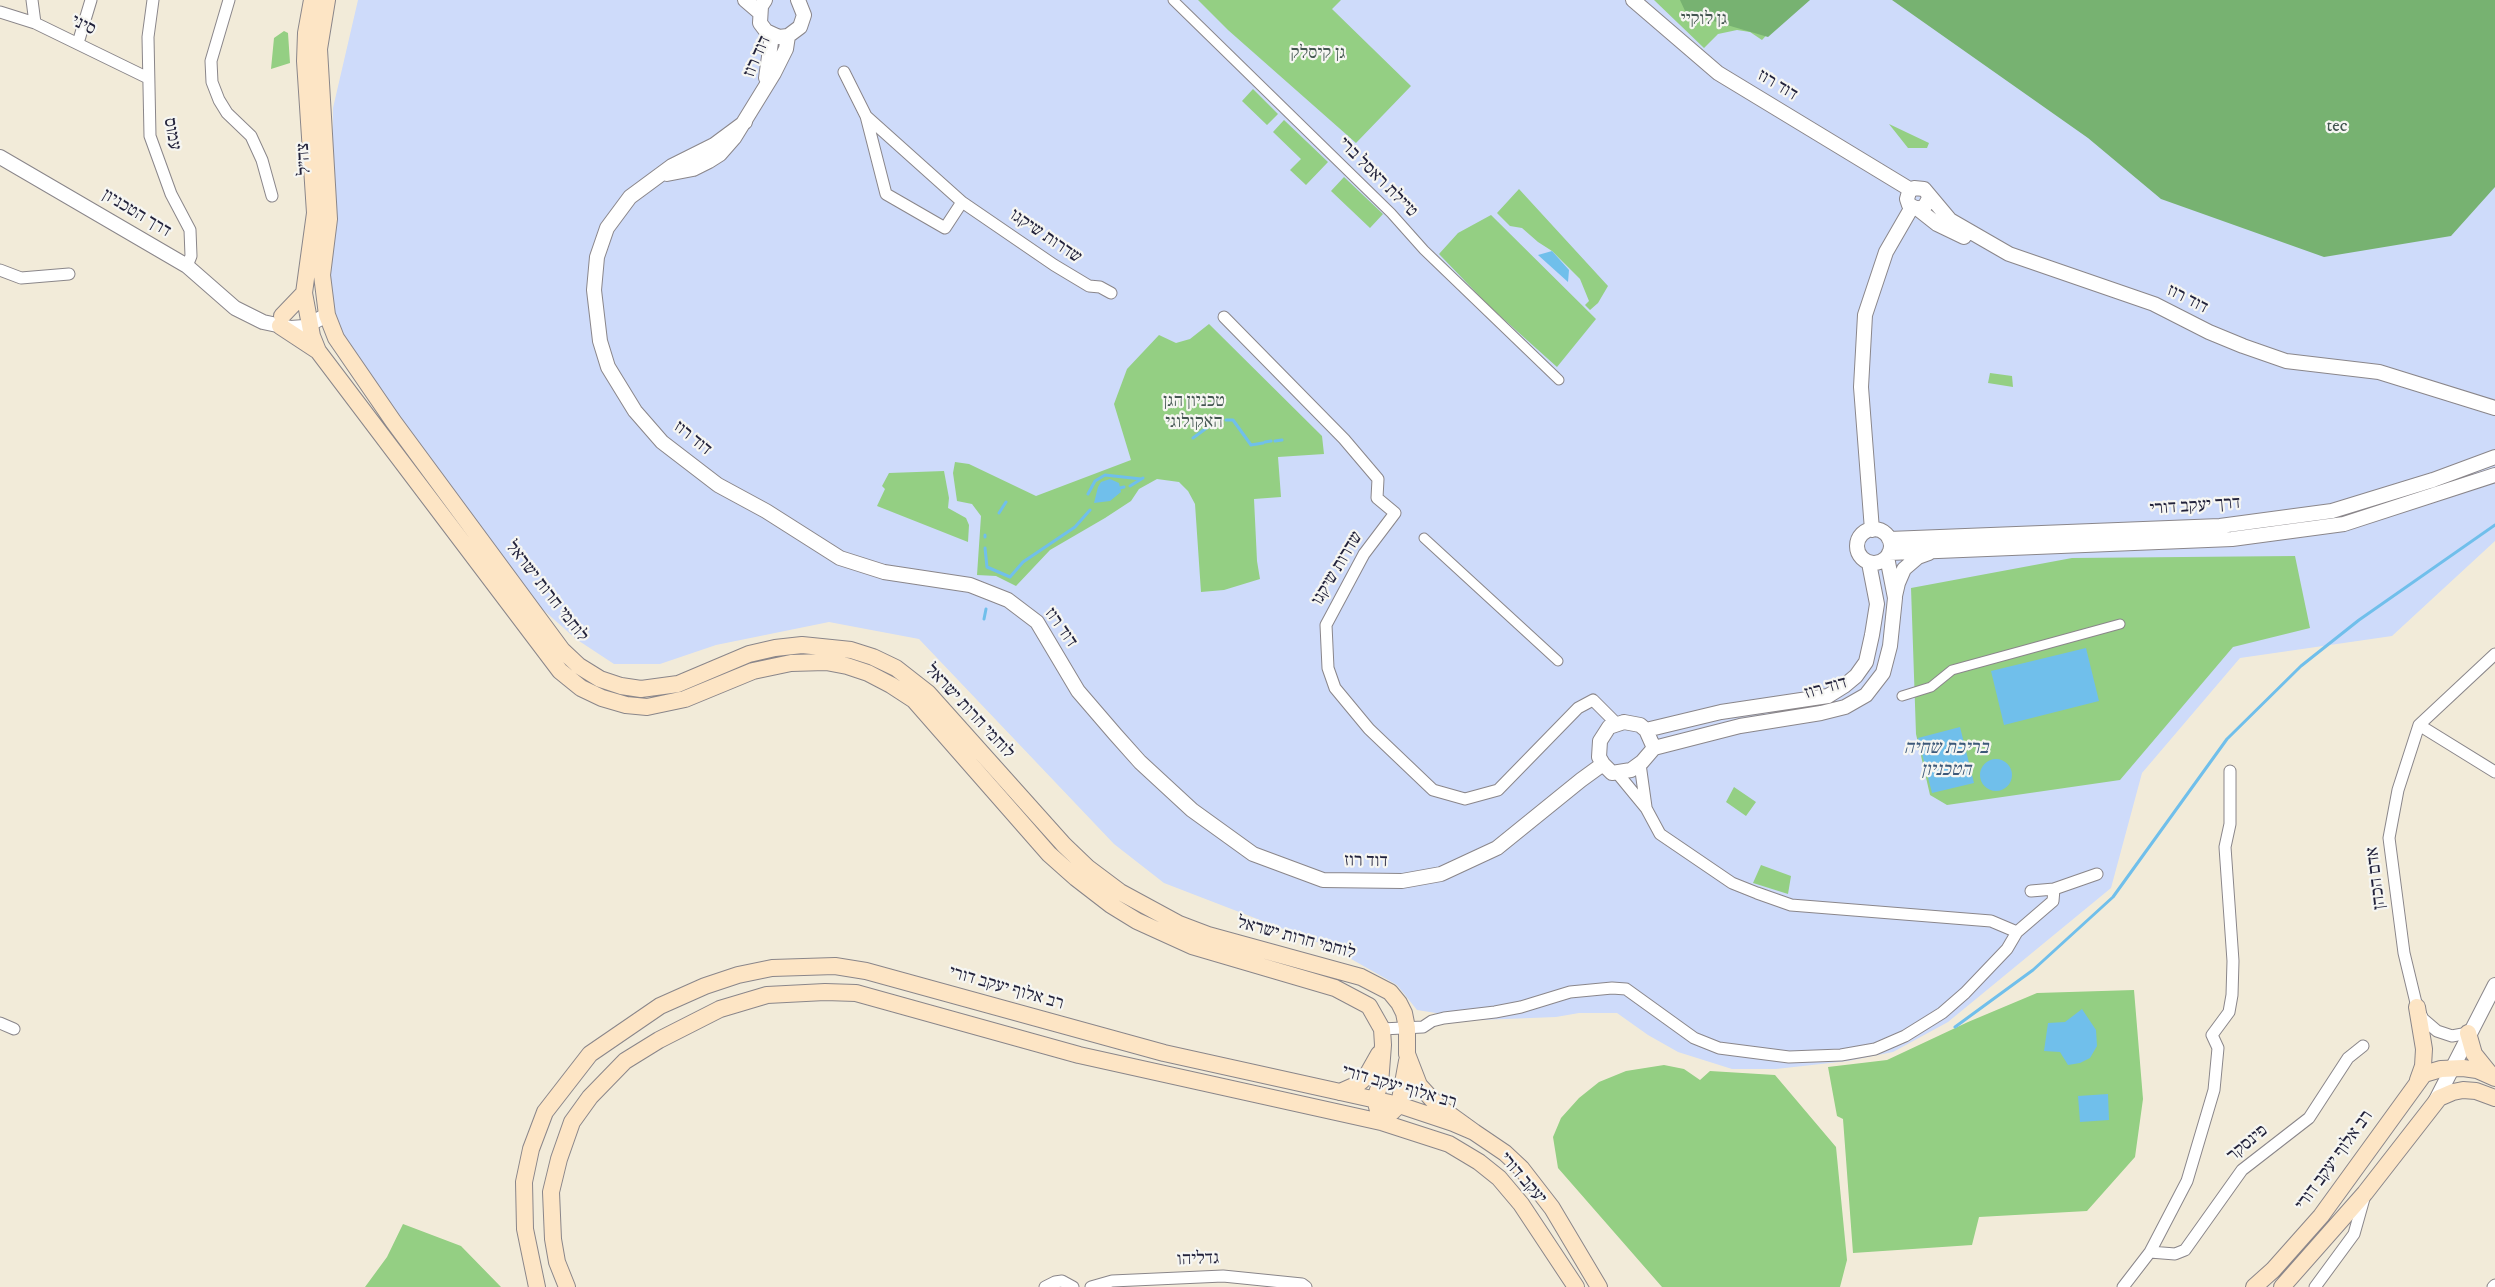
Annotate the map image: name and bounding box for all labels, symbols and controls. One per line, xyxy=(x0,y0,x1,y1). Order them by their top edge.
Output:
park label: גן לוקיי xyxy=(1681,9,1727,31)
street label: סיני xyxy=(67,11,99,41)
street label: דוד רוז xyxy=(739,33,777,81)
park label: גן קיסלק xyxy=(1291,43,1345,65)
street label: דוד רוז xyxy=(1753,66,1801,106)
street label: עמוס xyxy=(158,116,184,152)
park label: tec xyxy=(2327,116,2347,138)
street label: טיילת ראסל ברי xyxy=(1333,134,1421,222)
street label: צה״ל xyxy=(293,142,317,176)
street label: דרך הטכניון xyxy=(98,185,174,243)
street label: שדרות שיקגו xyxy=(1005,205,1085,269)
street label: דוד רוז xyxy=(2163,281,2211,319)
park label: טכניון הגן האקולוגי xyxy=(1163,391,1225,434)
street label: דוד רוז xyxy=(668,417,716,461)
street label: דרך יעקב דורי xyxy=(2149,493,2241,521)
street label: שדרות שיקגו xyxy=(1308,528,1368,610)
street label: לוחמי חרות ישראל xyxy=(500,537,592,647)
street label: דוד רוז xyxy=(1039,604,1081,652)
street label: לוחמי חרות ישראל xyxy=(920,660,1018,764)
street label: דוד רוז xyxy=(1802,673,1850,705)
water label: בריכת שחיה הטכניון xyxy=(1904,738,1988,782)
street label: אדם הכהן xyxy=(2362,845,2392,911)
street label: דוד רוז xyxy=(1344,851,1388,873)
street label: לוחמי חרות ישראל xyxy=(1234,913,1358,965)
street label: רב אלוף יעקב דורי xyxy=(946,962,1066,1016)
street label: רב אלוף יעקב דורי xyxy=(1339,1061,1459,1115)
street label: רב אלוף יעקב דורי xyxy=(2291,1107,2379,1215)
street label: פינסקר xyxy=(2223,1121,2273,1167)
street label: יעקב דורי xyxy=(1494,1149,1550,1209)
street label: גדליהו xyxy=(1176,1248,1220,1272)

